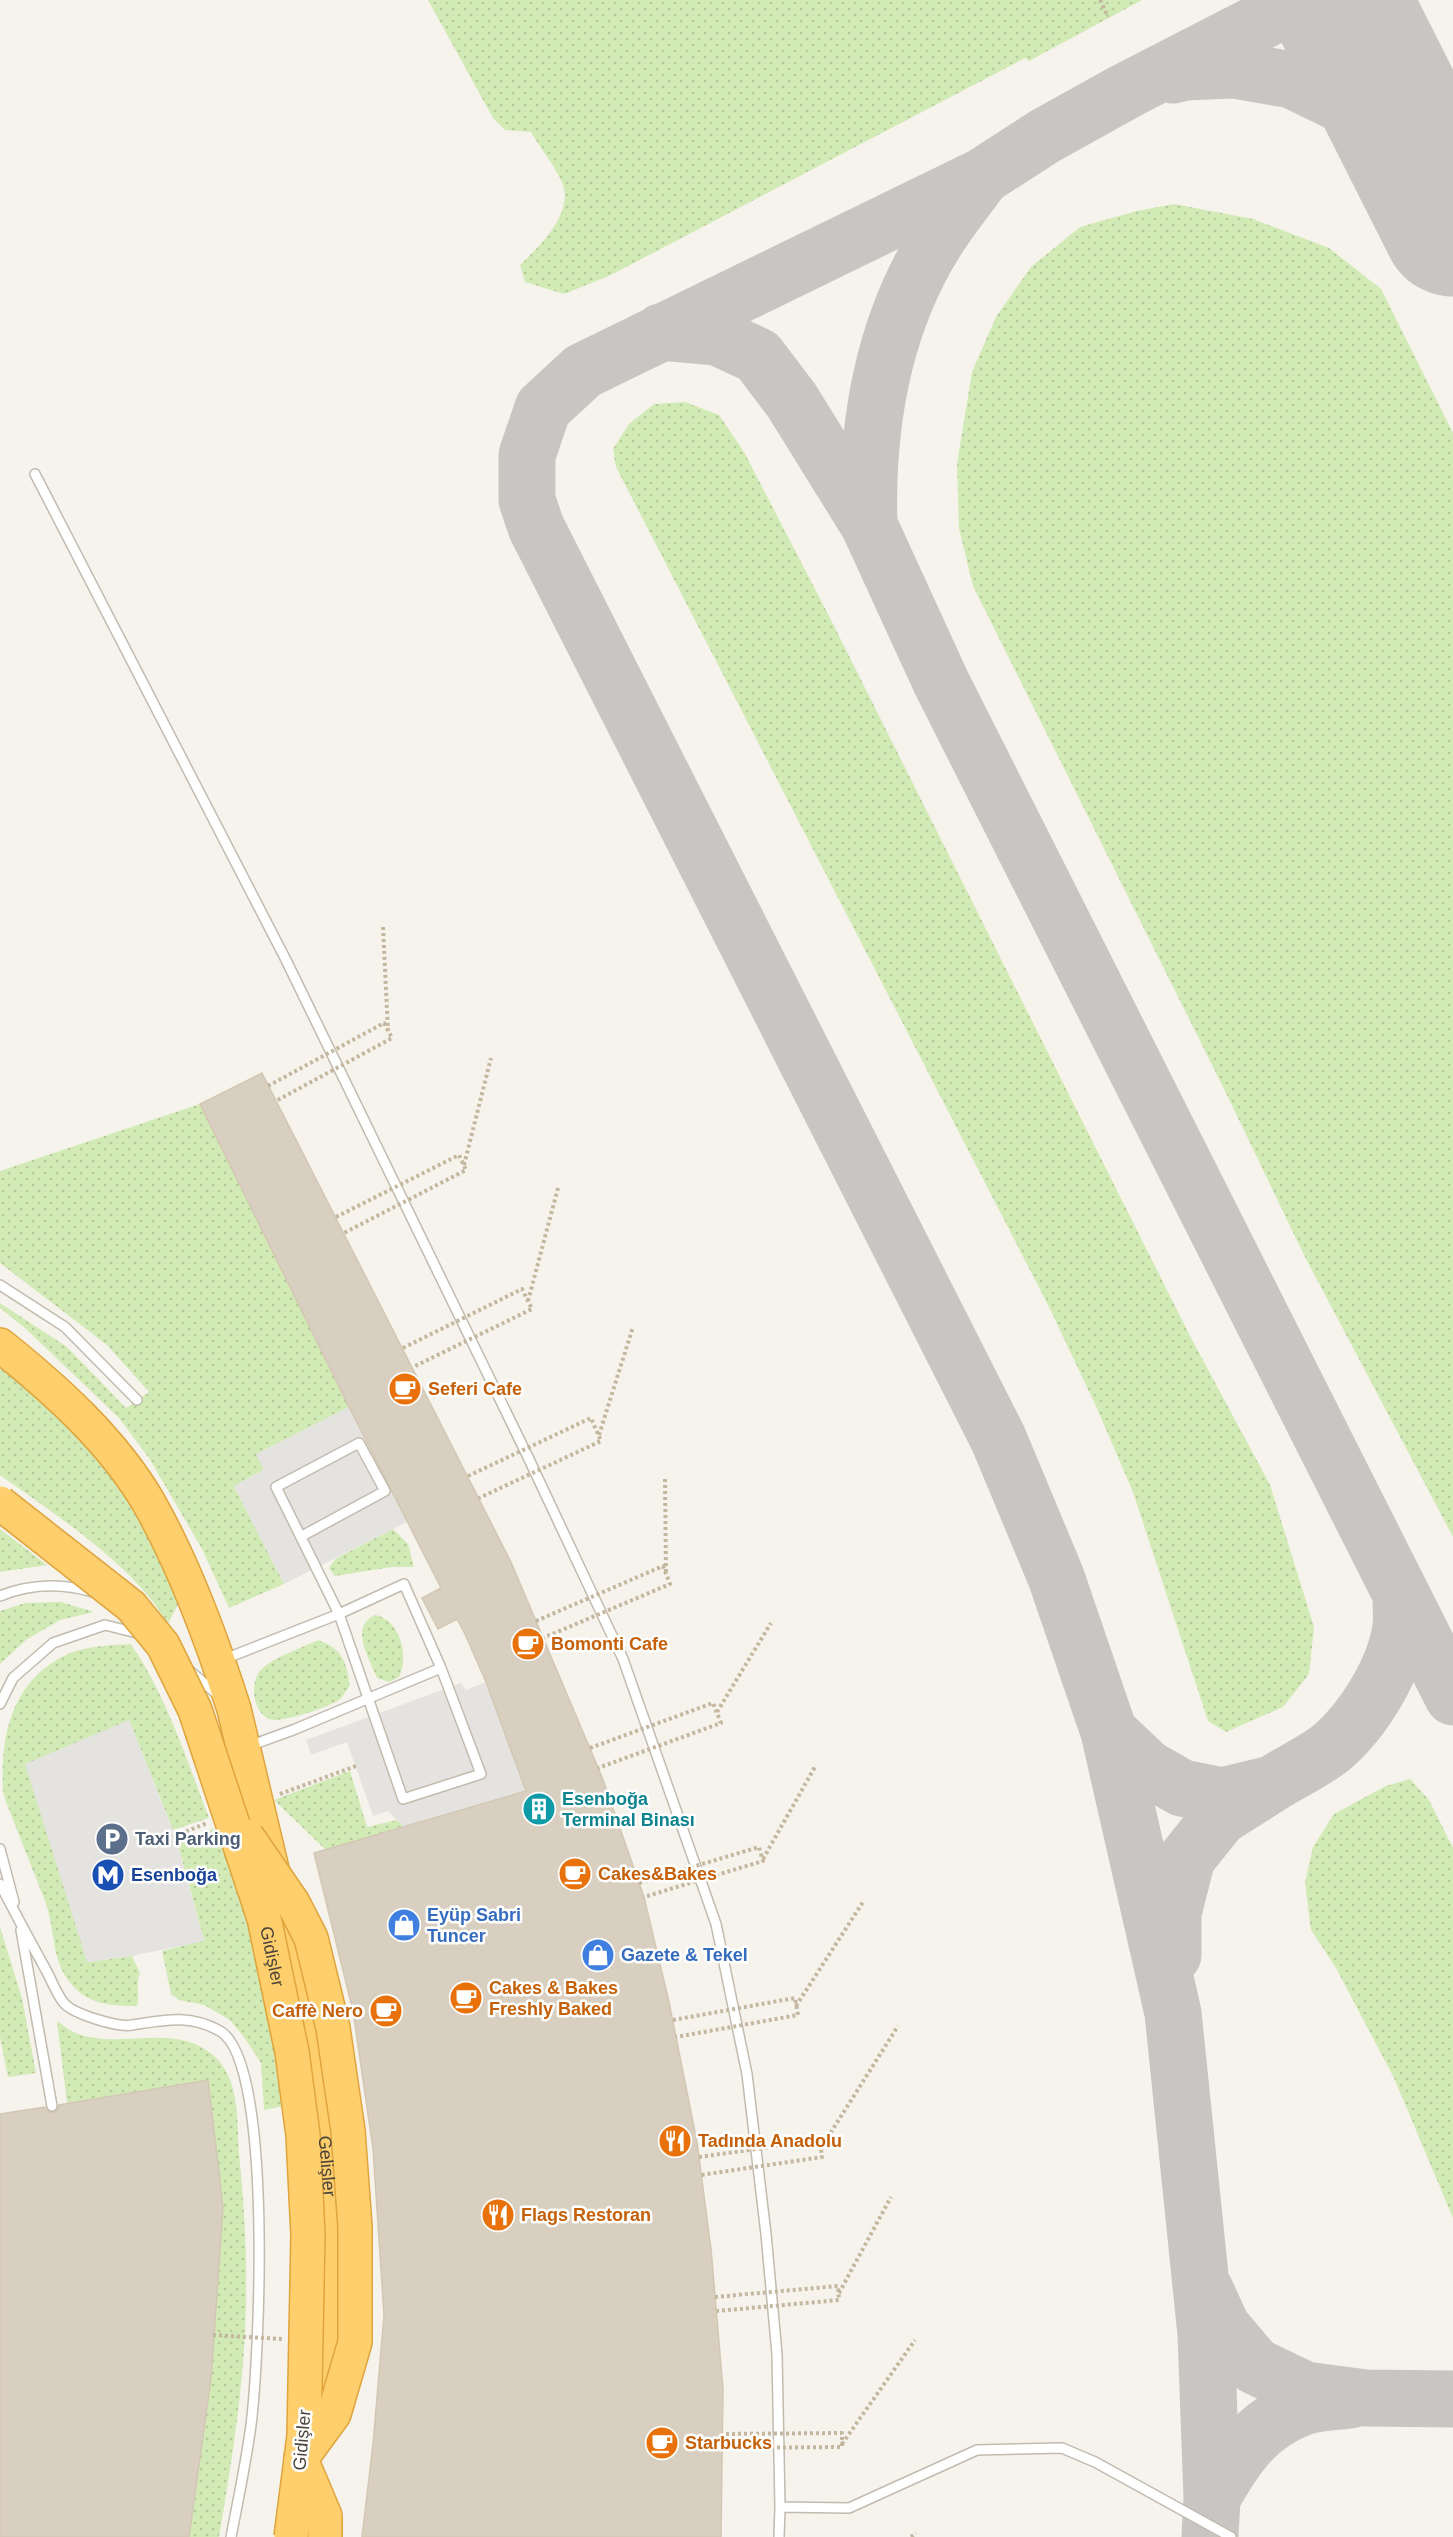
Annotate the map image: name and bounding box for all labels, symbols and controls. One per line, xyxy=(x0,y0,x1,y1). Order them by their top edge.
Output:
cafe icon: Seferi Cafe xyxy=(387,1371,423,1407)
place label: Seferi Cafe xyxy=(428,1379,522,1399)
cafe icon: Bomonti Cafe xyxy=(510,1626,546,1662)
place label: Bomonti Cafe xyxy=(551,1634,668,1654)
place label: Esenboğa Terminal Binası xyxy=(562,1789,695,1830)
building icon: Esenboğa Terminal Binası xyxy=(521,1791,557,1827)
parking icon: Taxi Parking xyxy=(94,1821,130,1857)
place label: Taxi Parking xyxy=(135,1829,241,1849)
cafe icon: Cakes&Bakes xyxy=(557,1856,593,1892)
metro station icon: Esenboğa xyxy=(90,1857,126,1893)
place label: Cakes&Bakes xyxy=(598,1864,717,1884)
place label: Esenboğa xyxy=(131,1865,218,1885)
place label: Eyüp Sabri Tuncer xyxy=(427,1905,521,1946)
shop icon: Eyüp Sabri Tuncer xyxy=(386,1907,422,1943)
street label: Gidişler xyxy=(256,1925,288,1988)
shop icon: Gazete & Tekel xyxy=(580,1937,616,1973)
place label: Gazete & Tekel xyxy=(621,1945,748,1965)
place label: Cakes & Bakes Freshly Baked xyxy=(489,1978,618,2019)
cafe icon: Cakes & Bakes Freshly Baked xyxy=(448,1980,484,2016)
cafe icon: Caffè Nero xyxy=(368,1993,404,2029)
place label: Caffè Nero xyxy=(272,2001,363,2021)
restaurant icon: Tadında Anadolu xyxy=(657,2123,693,2159)
place label: Tadında Anadolu xyxy=(698,2131,842,2151)
street label: Gelişler xyxy=(314,2135,340,2197)
restaurant icon: Flags Restoran xyxy=(480,2197,516,2233)
place label: Flags Restoran xyxy=(521,2205,651,2225)
street label: Gidişler xyxy=(289,2409,315,2471)
cafe icon: Starbucks xyxy=(644,2425,680,2461)
place label: Starbucks xyxy=(685,2433,772,2453)

